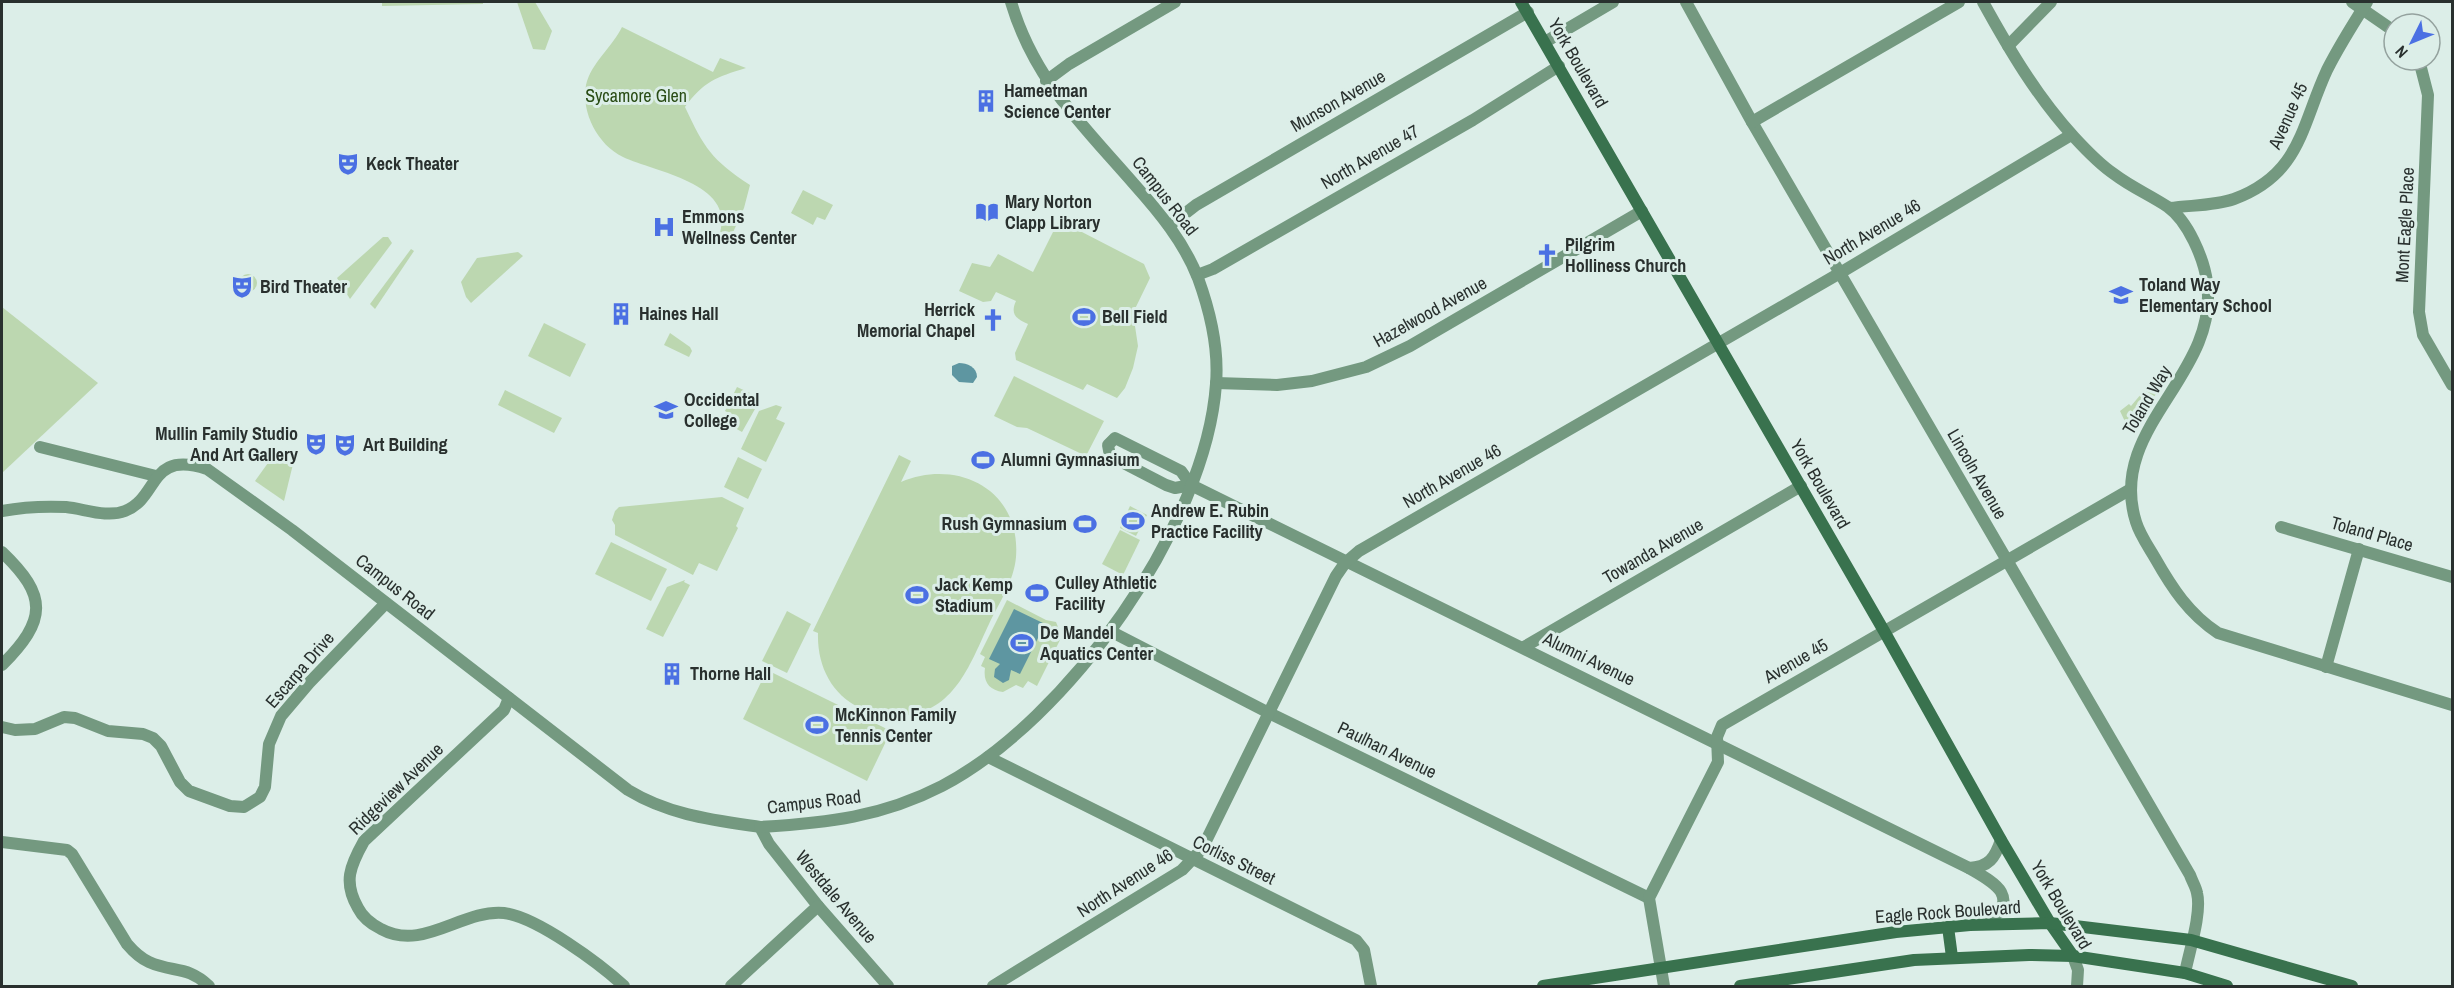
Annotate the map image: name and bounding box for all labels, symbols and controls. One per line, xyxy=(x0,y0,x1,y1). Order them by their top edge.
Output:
north arrow xyxy=(2382,12,2442,72)
street label: York Boulevard xyxy=(1543,13,1614,112)
text: N xyxy=(2390,41,2412,63)
street label: Munson Avenue xyxy=(1286,63,1390,138)
place label: Hameetman Science Center xyxy=(1004,78,1111,124)
street label: Avenue 45 xyxy=(2261,79,2313,154)
park label: Sycamore Glen xyxy=(585,83,687,108)
building icon: Hameetman Science Center xyxy=(973,88,999,114)
street label: North Avenue 47 xyxy=(1316,118,1424,195)
theatre icon: Keck Theater xyxy=(335,151,361,177)
place label: Keck Theater xyxy=(366,151,459,176)
street label: Campus Road xyxy=(1127,151,1204,241)
street label: Mont Eagle Place xyxy=(2389,167,2420,283)
place label: Mary Norton Clapp Library xyxy=(1005,189,1101,235)
street label: North Avenue 46 xyxy=(1818,193,1925,271)
library icon: Mary Norton Clapp Library xyxy=(974,199,1000,225)
place label: Emmons Wellness Center xyxy=(682,204,797,250)
hospital icon: Emmons Wellness Center xyxy=(651,214,677,240)
place label: Pilgrim Holliness Church xyxy=(1565,232,1686,278)
church icon: Pilgrim Holliness Church xyxy=(1534,242,1560,268)
street label: Hazelwood Avenue xyxy=(1369,270,1491,353)
place label: Toland Way Elementary School xyxy=(2139,272,2272,318)
theatre icon: Bird Theater xyxy=(229,274,255,300)
place label: Bird Theater xyxy=(260,274,347,299)
school or university icon: Toland Way Elementary School xyxy=(2108,282,2134,308)
place label: Herrick Memorial Chapel xyxy=(857,297,976,343)
building icon: Haines Hall xyxy=(608,301,634,327)
place label: Haines Hall xyxy=(639,301,719,326)
sports icon: Bell Field xyxy=(1071,304,1097,330)
place label: Bell Field xyxy=(1102,304,1168,329)
church icon: Herrick Memorial Chapel xyxy=(980,307,1006,333)
street label: Toland Way xyxy=(2116,360,2177,439)
place label: Occidental College xyxy=(684,387,759,433)
school or university icon: Occidental College xyxy=(653,397,679,423)
place label: Mullin Family Studio And Art Gallery xyxy=(155,421,299,467)
street label: Lincoln Avenue xyxy=(1941,424,2013,524)
theatre icon: Mullin Family Studio And Art Gallery xyxy=(303,431,329,457)
theatre icon: Art Building xyxy=(332,432,358,458)
place label: Art Building xyxy=(363,432,447,457)
street label: York Boulevard xyxy=(1785,434,1856,533)
street label: North Avenue 46 xyxy=(1398,437,1506,514)
sports icon: Alumni Gymnasium xyxy=(970,447,996,473)
place label: Alumni Gymnasium xyxy=(1001,447,1140,472)
place label: Andrew E. Rubin Practice Facility xyxy=(1151,498,1269,544)
sports icon: Andrew E. Rubin Practice Facility xyxy=(1120,508,1146,534)
street label: Toland Place xyxy=(2328,510,2416,557)
place label: Rush Gymnasium xyxy=(942,511,1067,536)
sports icon: Rush Gymnasium xyxy=(1072,511,1098,537)
street label: Towanda Avenue xyxy=(1598,512,1708,589)
street label: Campus Road xyxy=(350,548,440,625)
place label: Culley Athletic Facility xyxy=(1055,570,1157,616)
place label: Jack Kemp Stadium xyxy=(935,572,1013,618)
sports icon: Culley Athletic Facility xyxy=(1024,580,1050,606)
sports icon: Jack Kemp Stadium xyxy=(904,582,930,608)
place label: De Mandel Aquatics Center xyxy=(1040,620,1153,666)
street label: Alumni Avenue xyxy=(1538,625,1639,691)
street label: Escarpa Drive xyxy=(260,626,340,713)
sports icon: De Mandel Aquatics Center xyxy=(1009,630,1035,656)
street label: Avenue 45 xyxy=(1758,632,1832,689)
building icon: Thorne Hall xyxy=(659,661,685,687)
place label: Thorne Hall xyxy=(690,661,771,686)
place label: McKinnon Family Tennis Center xyxy=(835,702,957,748)
sports icon: McKinnon Family Tennis Center xyxy=(804,712,830,738)
street label: Paulhan Avenue xyxy=(1334,715,1441,784)
street label: Ridgeview Avenue xyxy=(343,737,449,840)
street label: Campus Road xyxy=(766,783,862,820)
street label: Corliss Street xyxy=(1189,829,1280,890)
street label: North Avenue 46 xyxy=(1072,842,1178,923)
street label: Westdale Avenue xyxy=(790,845,883,949)
street label: York Boulevard xyxy=(2025,856,2098,954)
street label: Eagle Rock Boulevard xyxy=(1874,894,2022,929)

